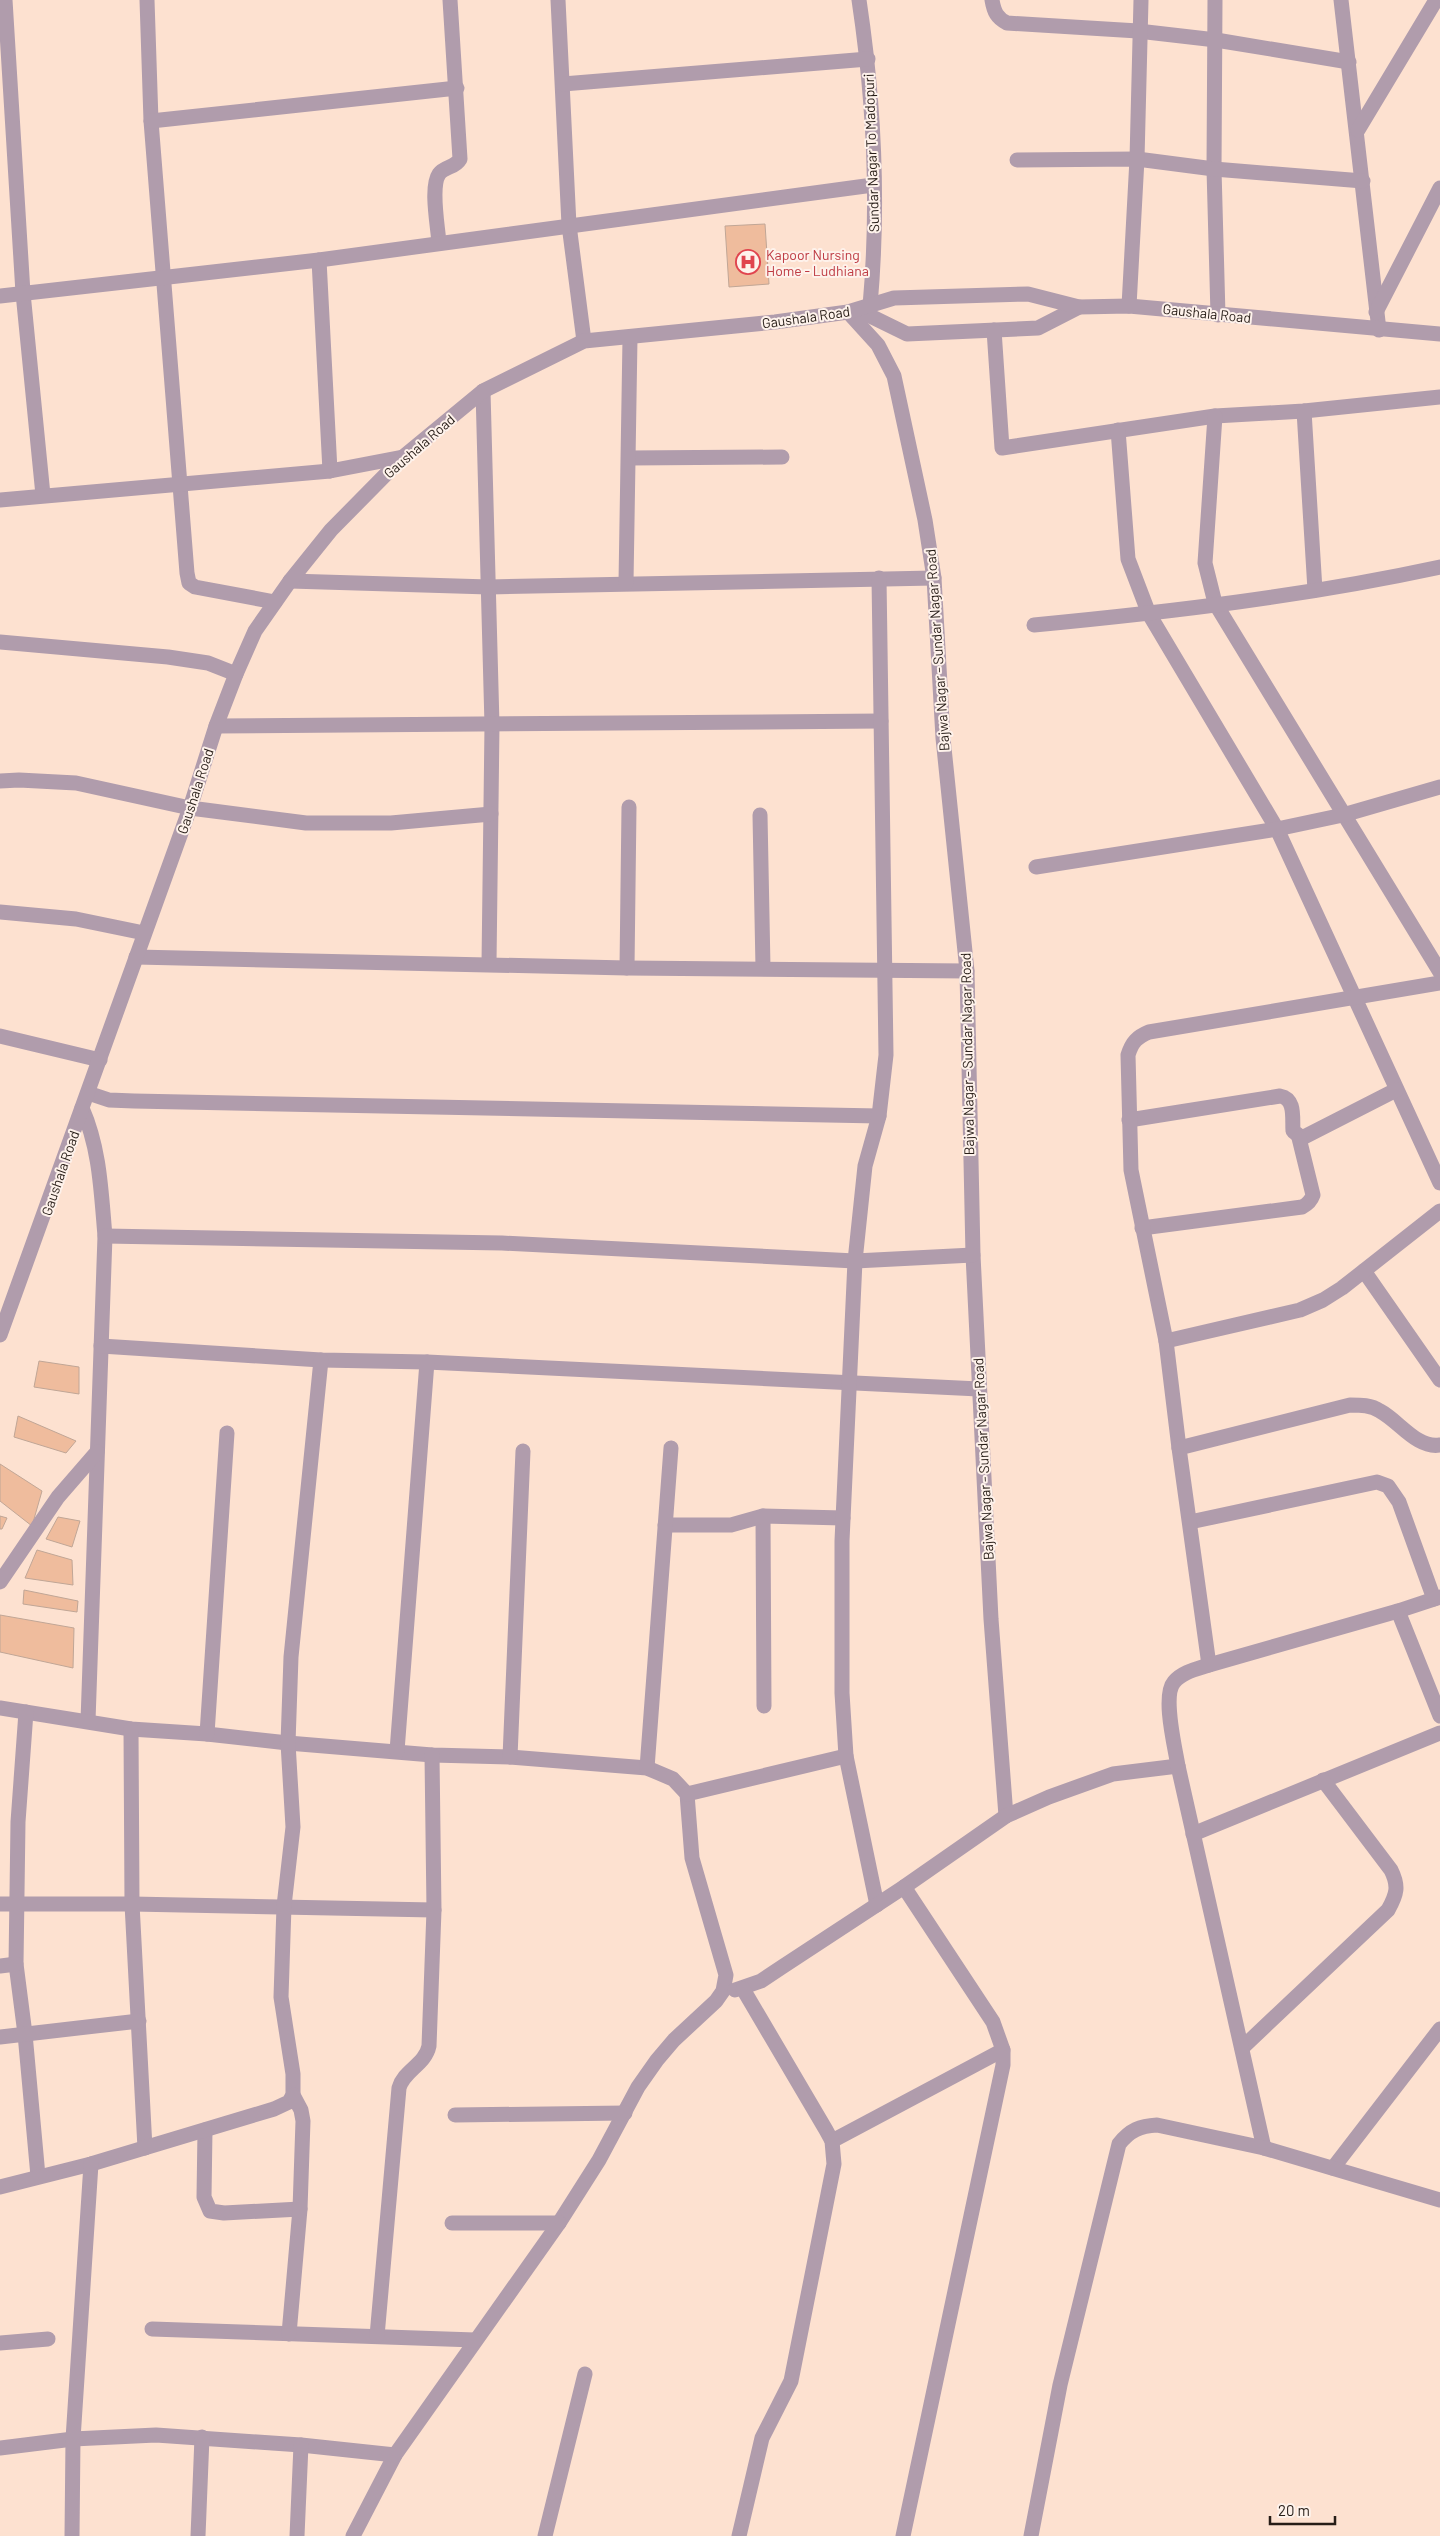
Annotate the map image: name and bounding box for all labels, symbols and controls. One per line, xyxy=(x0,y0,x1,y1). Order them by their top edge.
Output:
street label: Sundar Nagar To Madopuri xyxy=(860,73,882,233)
place label: Kapoor Nursing Home - Ludhiana xyxy=(766,246,869,279)
hospital icon: Kapoor Nursing Home - Ludhiana xyxy=(735,249,761,275)
street label: Gaushala Road xyxy=(1162,300,1252,326)
street label: Gaushala Road xyxy=(761,302,851,332)
street label: Gaushala Road xyxy=(380,410,458,482)
street label: Bajwa Nagar - Sundar Nagar Road xyxy=(921,548,953,752)
street label: Gaushala Road xyxy=(173,746,217,836)
street label: Bajwa Nagar - Sundar Nagar Road xyxy=(957,953,977,1155)
street label: Gaushala Road xyxy=(38,1128,82,1218)
street label: Bajwa Nagar - Sundar Nagar Road xyxy=(969,1357,997,1561)
scale bar xyxy=(1270,2494,1335,2526)
text: 20 m xyxy=(1278,2501,1310,2519)

